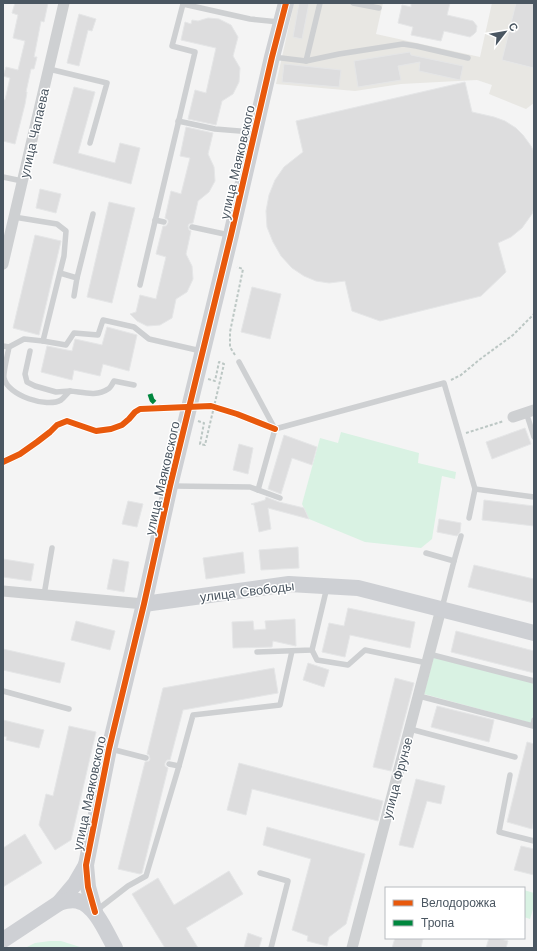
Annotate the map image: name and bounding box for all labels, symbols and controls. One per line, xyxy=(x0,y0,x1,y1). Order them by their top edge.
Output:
north arrow xyxy=(485,12,525,52)
text: С xyxy=(506,20,521,34)
street label: улица Чапаева xyxy=(17,86,52,179)
street label: улица Маяковского xyxy=(217,104,258,221)
street label: улица Маяковского xyxy=(142,420,183,537)
street label: улица Свободы xyxy=(199,578,295,605)
street label: улица Маяковского xyxy=(70,735,109,852)
street label: улица Фрунзе xyxy=(379,736,416,821)
legend xyxy=(385,887,525,939)
text: Велодорожка xyxy=(421,896,496,910)
text: Тропа xyxy=(421,916,455,930)

